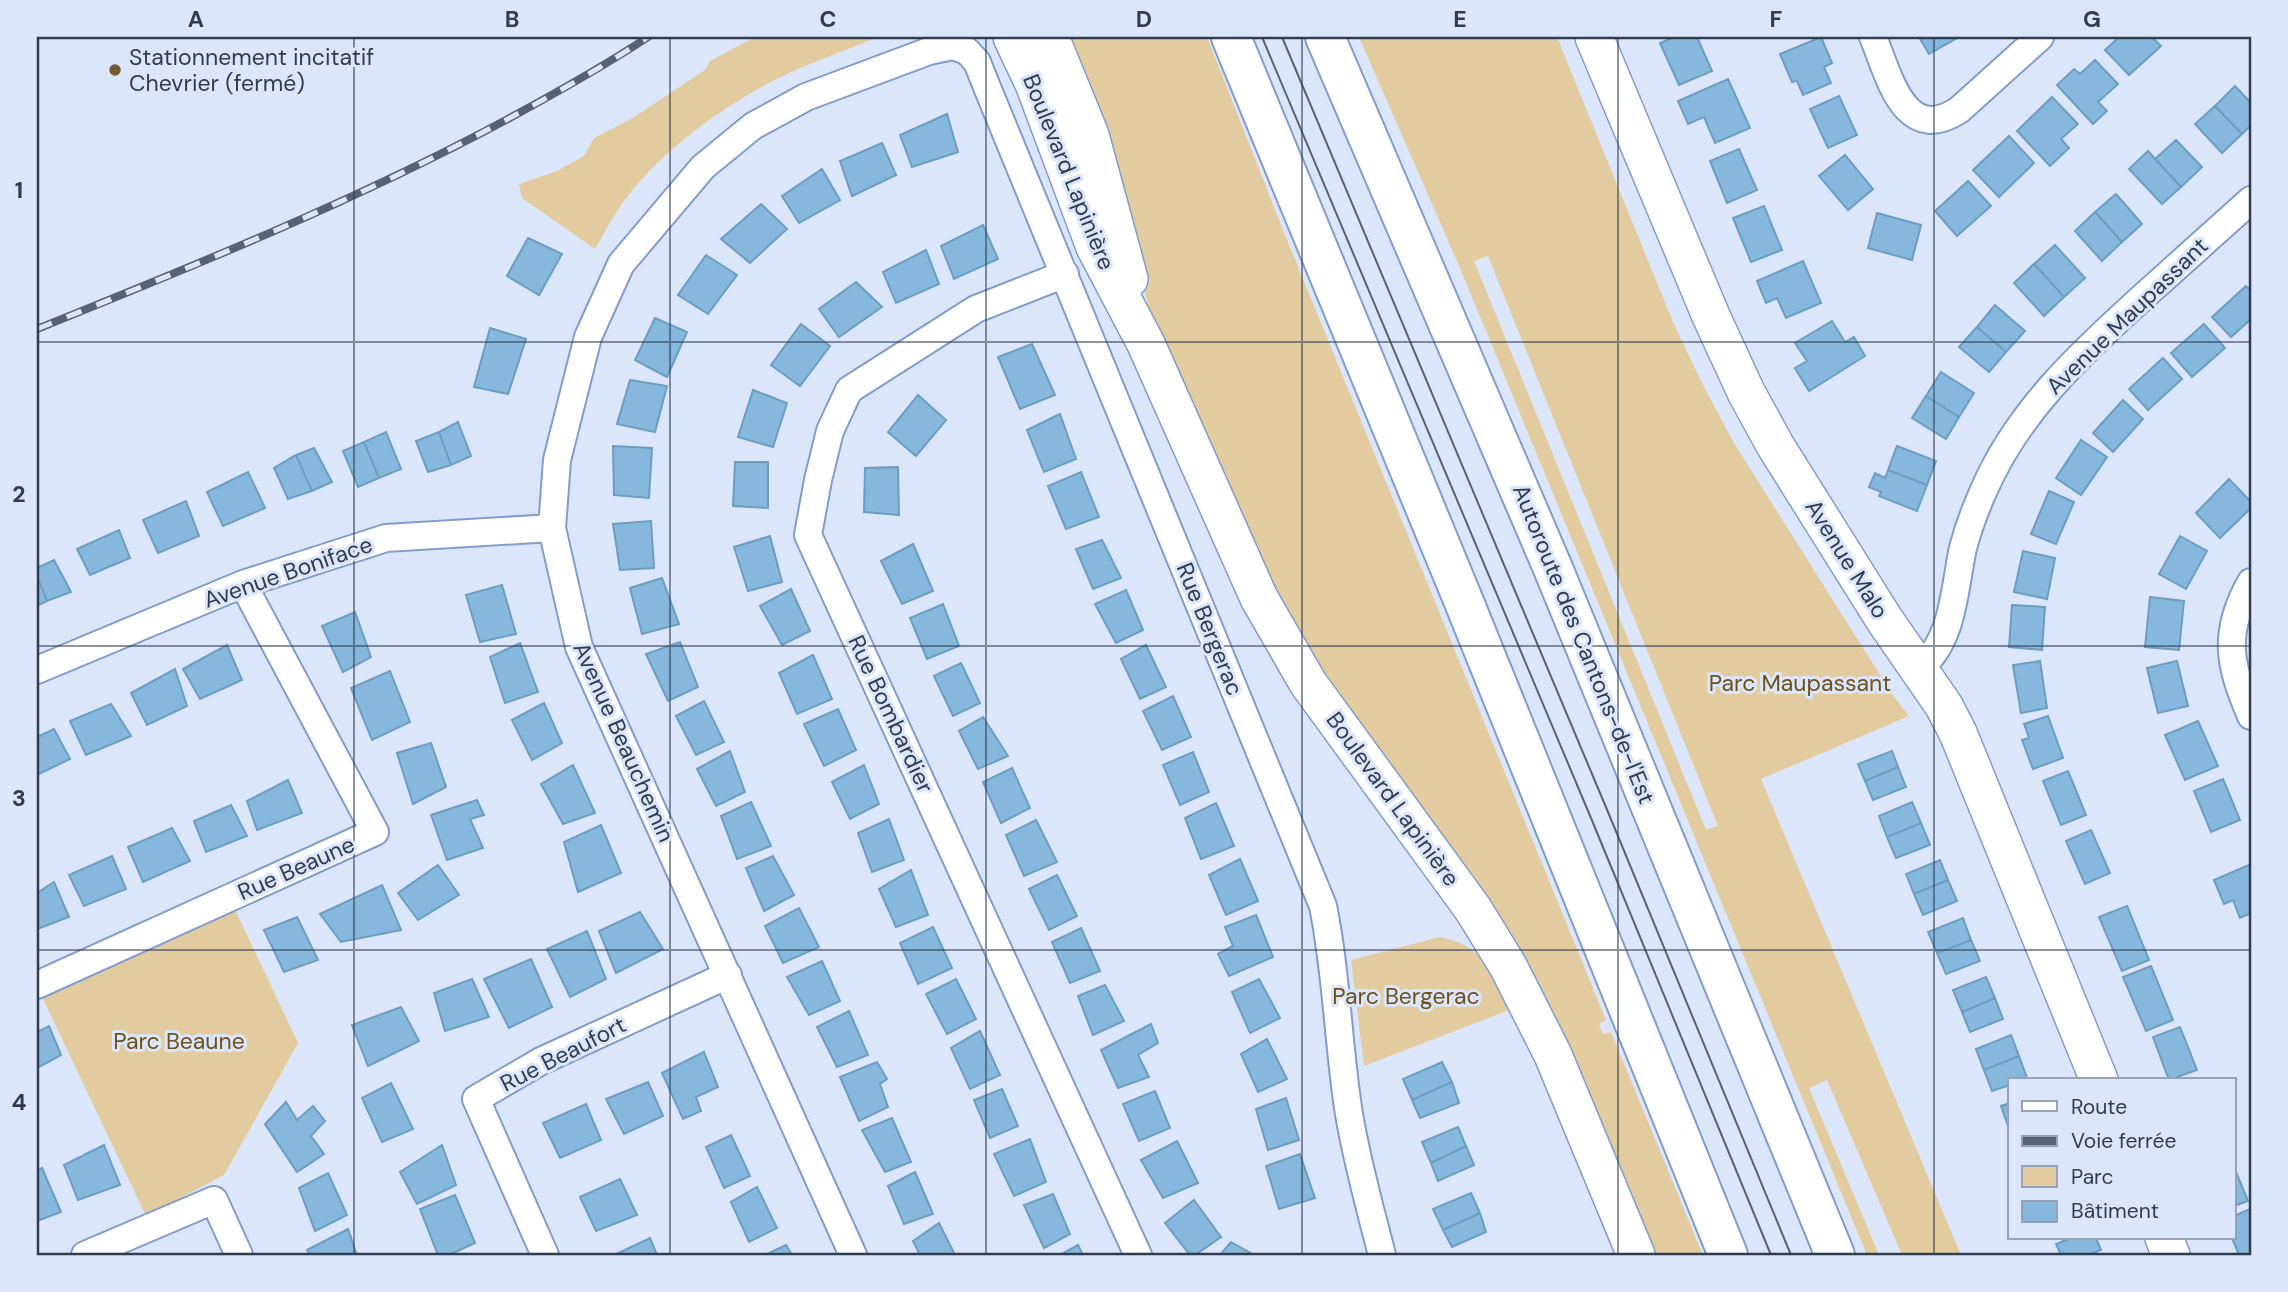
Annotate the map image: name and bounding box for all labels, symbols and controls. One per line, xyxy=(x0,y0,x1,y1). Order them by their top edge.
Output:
text: A xyxy=(188,4,204,34)
text: B xyxy=(505,4,519,34)
text: C xyxy=(820,4,836,34)
text: D xyxy=(1136,4,1152,34)
text: E xyxy=(1453,4,1467,34)
text: F xyxy=(1770,4,1783,34)
text: G xyxy=(2083,4,2101,34)
place label: Stationnement incitatif Chevrier (fermé) xyxy=(129,42,374,98)
marker: Stationnement incitatif Chevrier (fermé) xyxy=(107,62,123,78)
street label: Boulevard Lapinière xyxy=(1016,70,1122,274)
text: 1 xyxy=(15,175,23,205)
street label: Avenue Maupassant xyxy=(2040,231,2214,401)
text: 2 xyxy=(12,479,26,509)
street label: Autoroute des Cantons-de-l'Est xyxy=(1506,480,1662,808)
street label: Avenue Malo xyxy=(1799,494,1895,624)
street label: Avenue Boniface xyxy=(200,529,376,615)
street label: Rue Bergerac xyxy=(1170,558,1250,700)
street label: Rue Bombardier xyxy=(841,630,941,798)
street label: Avenue Beauchemin xyxy=(566,637,682,847)
park label: Parc Maupassant xyxy=(1709,668,1891,698)
street label: Boulevard Lapinière xyxy=(1320,706,1466,892)
text: 3 xyxy=(12,783,26,813)
street label: Rue Beaune xyxy=(233,829,359,907)
park label: Parc Bergerac xyxy=(1332,981,1480,1011)
street label: Rue Beaufort xyxy=(495,1009,631,1099)
park label: Parc Beaune xyxy=(113,1026,245,1056)
legend xyxy=(2008,1078,2236,1240)
text: 4 xyxy=(12,1087,27,1117)
text: Route xyxy=(2071,1093,2127,1121)
text: Voie ferrée xyxy=(2071,1127,2176,1155)
text: Parc xyxy=(2071,1163,2114,1191)
text: Bâtiment xyxy=(2071,1197,2159,1225)

